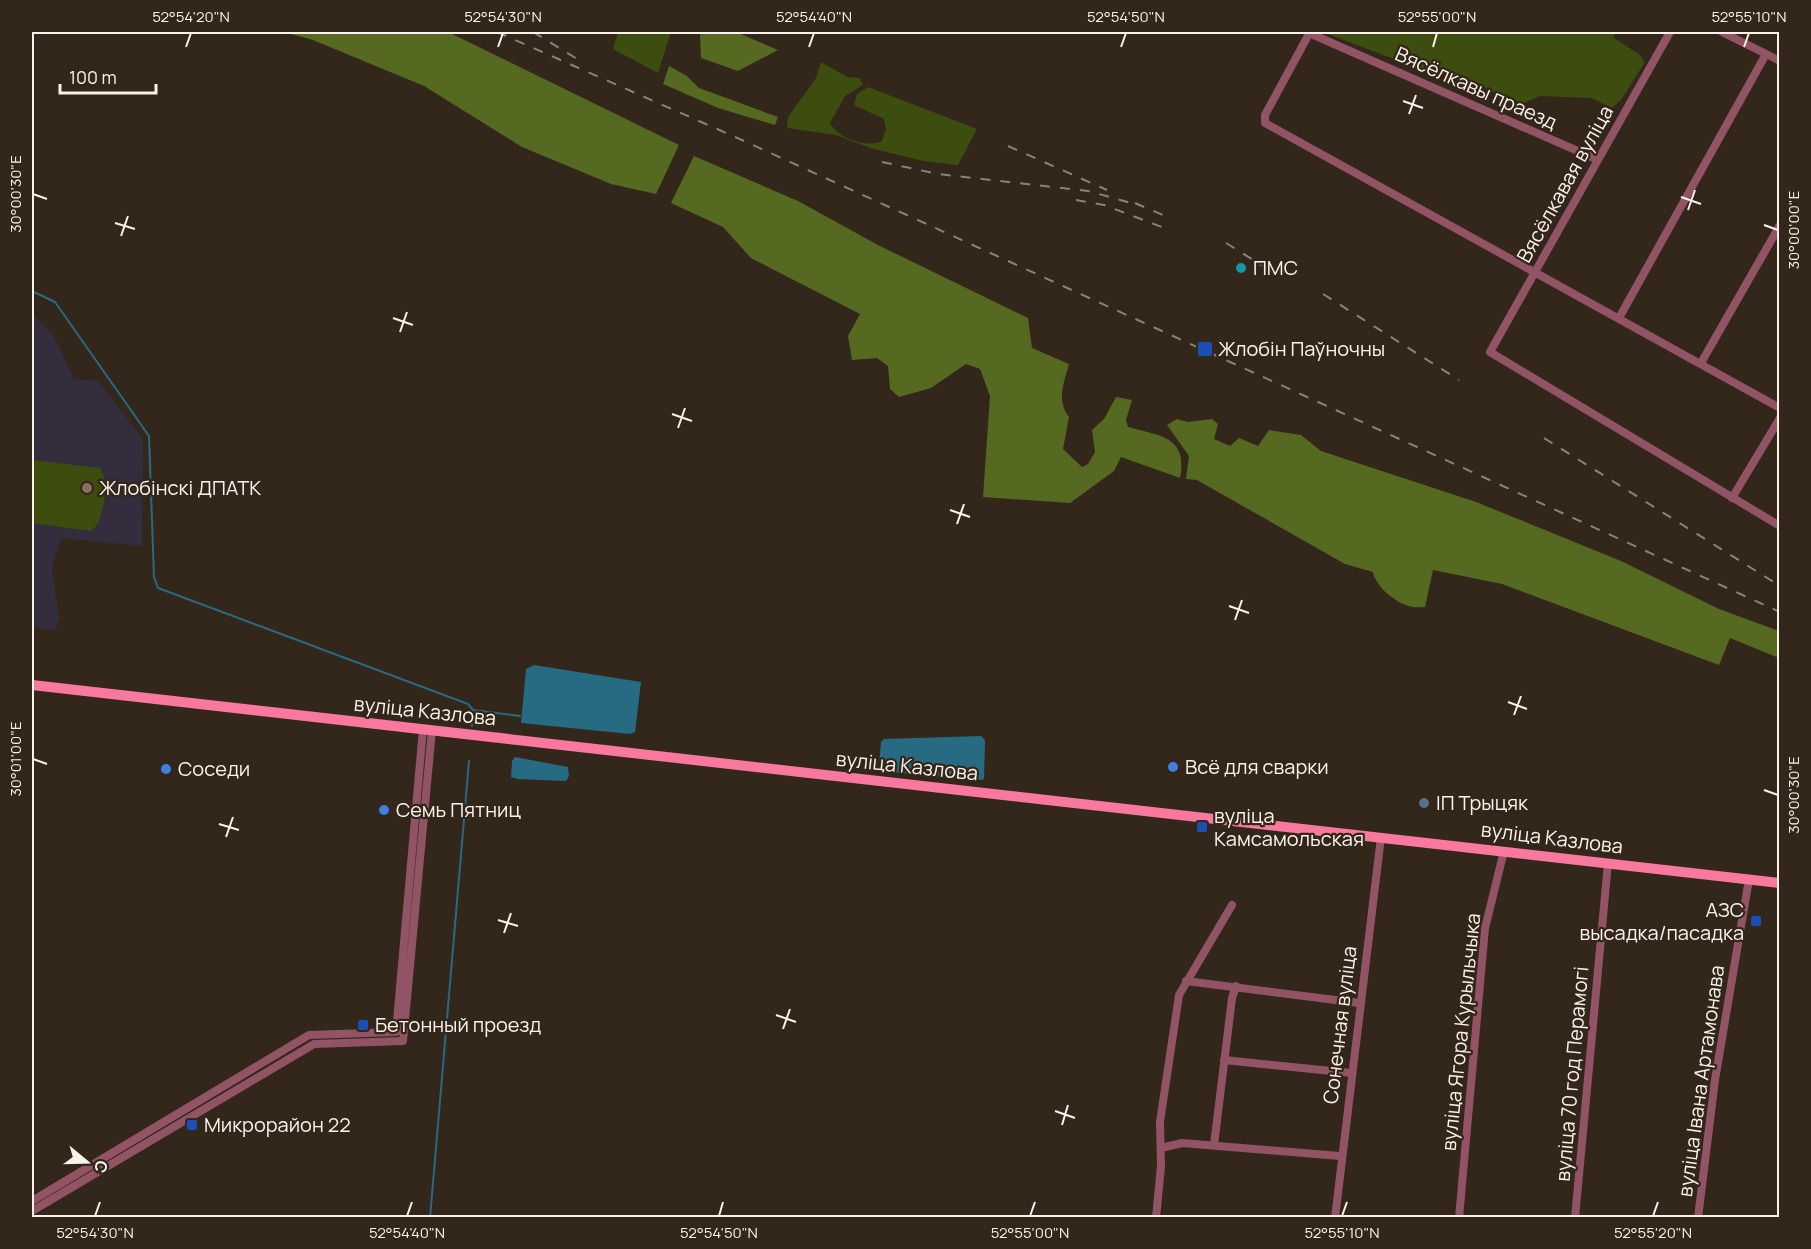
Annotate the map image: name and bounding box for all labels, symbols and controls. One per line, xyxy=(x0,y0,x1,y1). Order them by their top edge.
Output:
text: 52°54'20"N xyxy=(152,6,230,27)
text: 52°54'30"N xyxy=(464,6,542,27)
text: 52°54'40"N xyxy=(776,6,852,27)
text: 52°54'50"N xyxy=(1087,6,1165,27)
text: 52°55'00"N xyxy=(1398,6,1476,27)
text: 52°55'10"N xyxy=(1711,6,1787,27)
street label: Вясёлкавы праезд xyxy=(1391,40,1561,135)
scale bar xyxy=(60,57,156,95)
text: 100 m xyxy=(69,65,117,89)
street label: Вясёлкавая вуліца xyxy=(1510,100,1619,267)
text: 30°00'30"E xyxy=(5,155,26,233)
text: 30°00'00"E xyxy=(1783,191,1804,269)
place label: ПМС xyxy=(1253,254,1298,281)
marker: ПМС xyxy=(1234,261,1248,275)
place label: Жлобін Паўночны xyxy=(1218,335,1385,362)
marker: Жлобін Паўночны xyxy=(1196,340,1214,358)
place label: Жлобінскі ДПАТК xyxy=(99,474,261,501)
marker: Жлобінскі ДПАТК xyxy=(80,481,94,495)
street label: вуліца Казлова xyxy=(353,690,497,731)
text: 30°01'00"E xyxy=(5,721,26,797)
street label: вуліца Казлова xyxy=(835,745,979,786)
place label: Всё для сварки xyxy=(1185,753,1329,780)
place label: Соседи xyxy=(178,755,250,782)
text: 30°00'30"E xyxy=(1783,756,1804,834)
marker: Всё для сварки xyxy=(1166,760,1180,774)
marker: Соседи xyxy=(159,762,173,776)
place label: ІП Трыцяк xyxy=(1436,789,1529,816)
place label: Семь Пятниц xyxy=(396,796,521,823)
marker: ІП Трыцяк xyxy=(1417,796,1431,810)
place label: вуліца Камсамольская xyxy=(1214,802,1364,852)
marker: Семь Пятниц xyxy=(377,803,391,817)
street label: вуліца Казлова xyxy=(1480,815,1625,860)
marker: вуліца Камсамольская xyxy=(1195,820,1209,834)
place label: АЗС высадка/пасадка xyxy=(1579,896,1744,946)
street label: вуліца Ягора Курыльчыка xyxy=(1435,912,1486,1152)
marker: АЗС высадка/пасадка xyxy=(1749,914,1763,928)
street label: Сонечная вуліца xyxy=(1316,944,1363,1105)
street label: вуліца Івана Артамонава xyxy=(1671,963,1730,1199)
street label: вуліца 70 год Перамогі xyxy=(1549,965,1594,1183)
place label: Бетонный проезд xyxy=(375,1011,541,1038)
marker: Бетонный проезд xyxy=(356,1018,370,1032)
place label: Микрорайон 22 xyxy=(204,1111,351,1138)
marker: Микрорайон 22 xyxy=(185,1118,199,1132)
north arrow xyxy=(57,1132,117,1192)
text: С xyxy=(89,1158,114,1176)
text: 52°54'30"N xyxy=(56,1222,134,1243)
text: 52°54'40"N xyxy=(369,1222,445,1243)
text: 52°54'50"N xyxy=(680,1222,758,1243)
text: 52°55'00"N xyxy=(991,1222,1069,1243)
text: 52°55'10"N xyxy=(1304,1222,1380,1243)
text: 52°55'20"N xyxy=(1614,1222,1692,1243)

